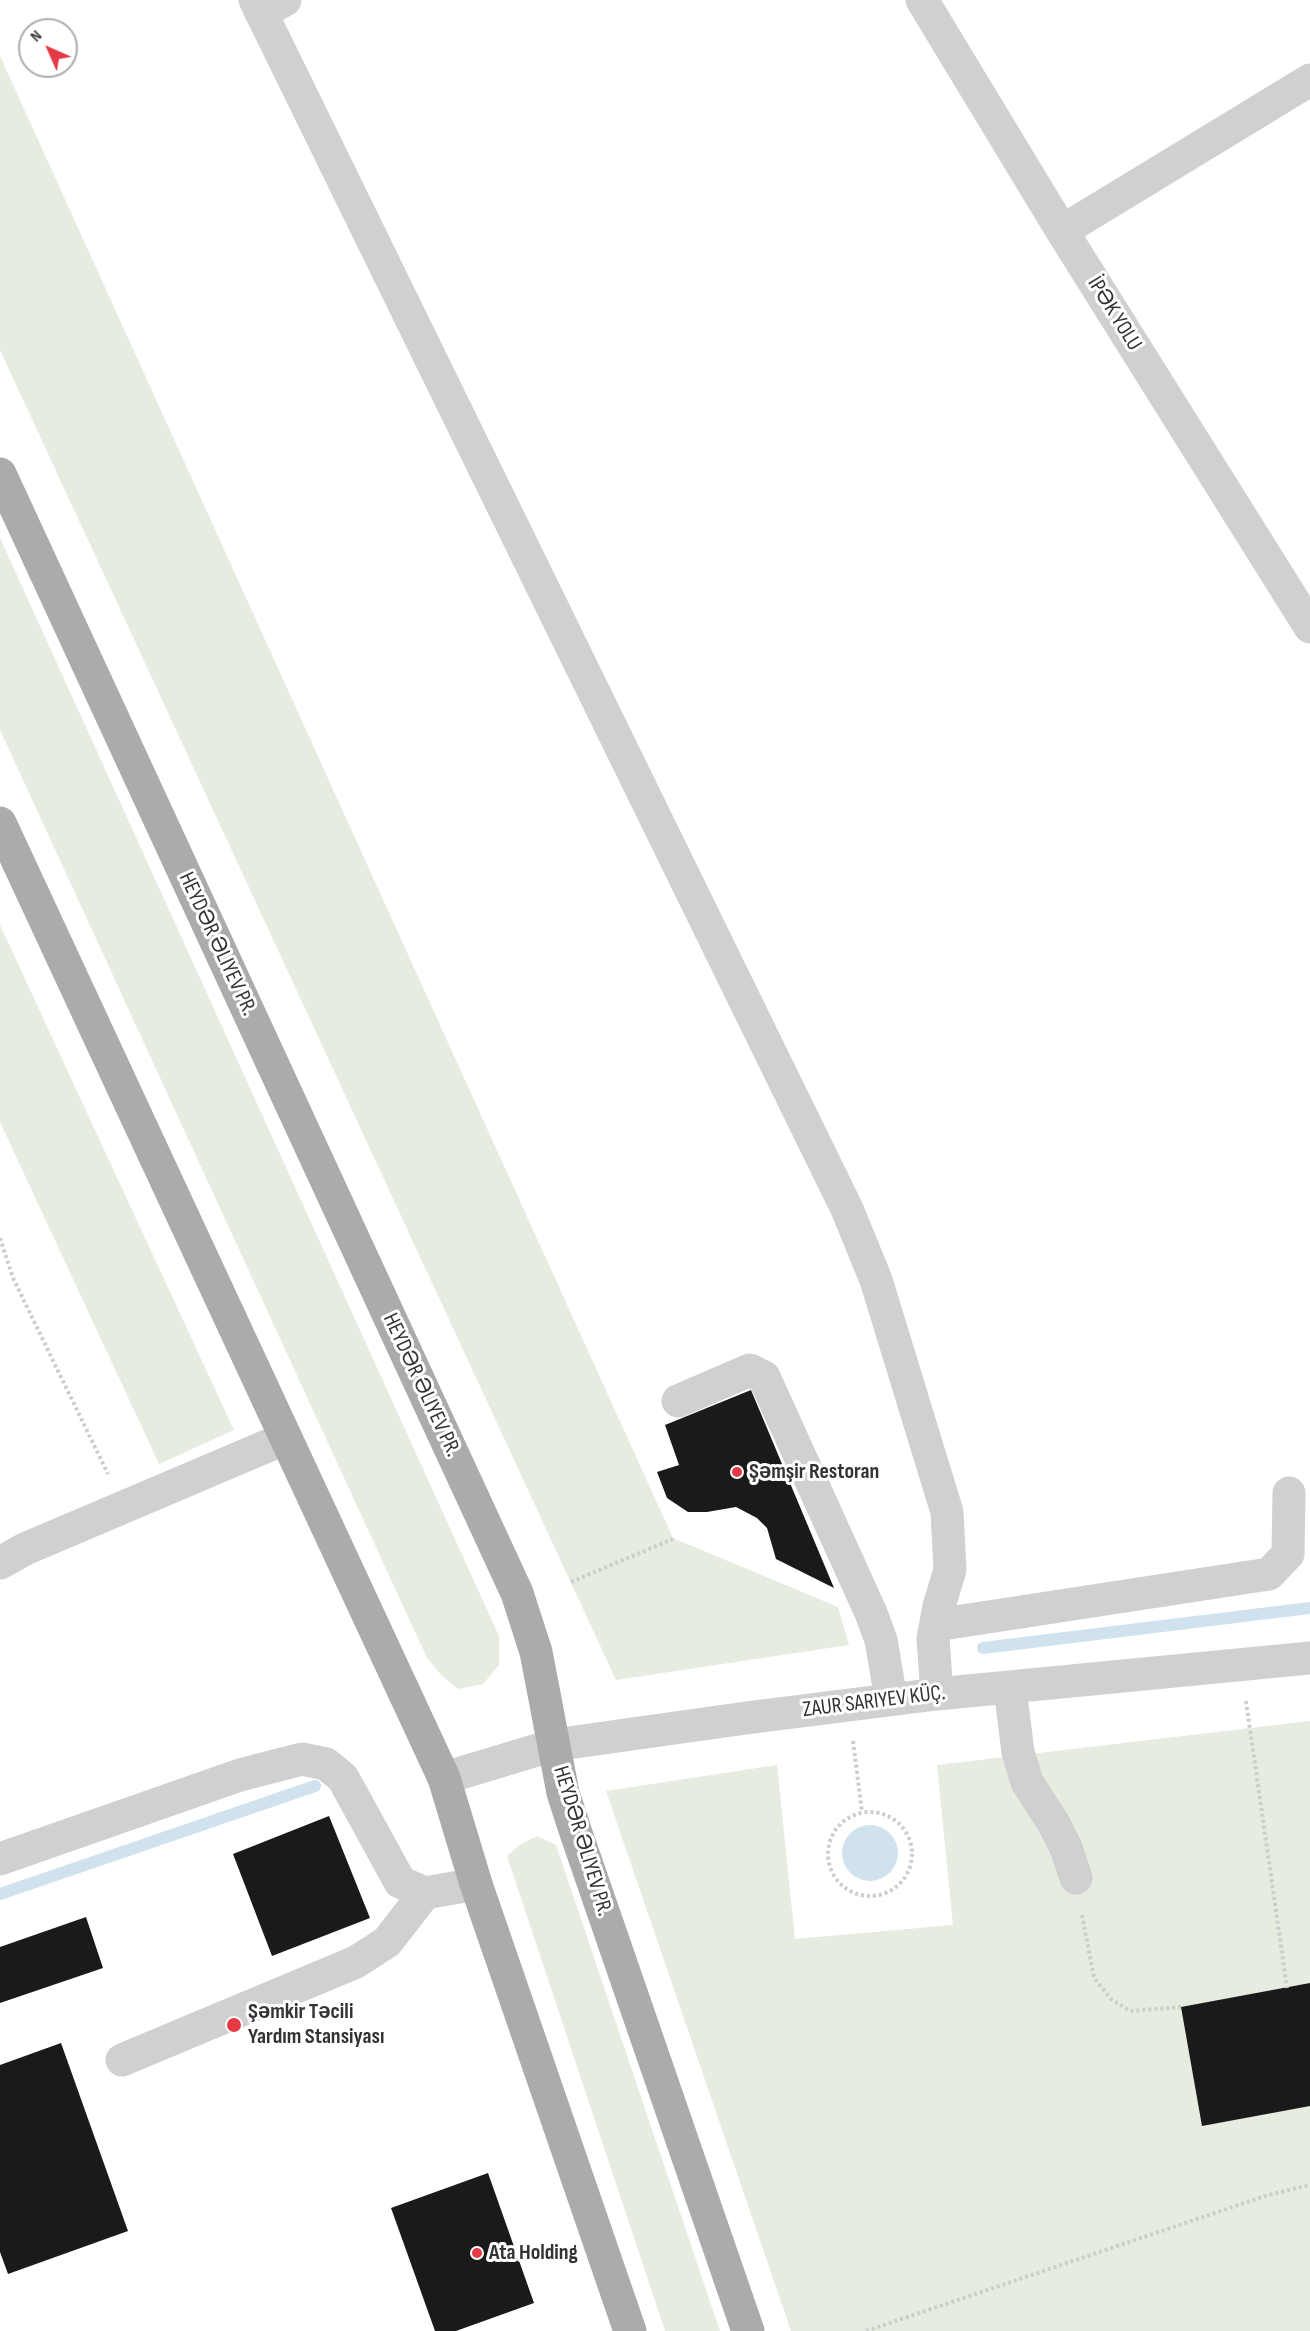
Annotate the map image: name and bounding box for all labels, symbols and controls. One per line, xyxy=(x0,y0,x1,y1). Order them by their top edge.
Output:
north arrow xyxy=(18,18,78,78)
text: N xyxy=(27,27,46,46)
street label: İPƏK YOLU xyxy=(1081,272,1147,356)
street label: HEYDƏR ƏLIYEV PR. xyxy=(172,868,262,1020)
street label: HEYDƏR ƏLIYEV PR. xyxy=(376,1309,466,1461)
place label: Şəmşir Restoran xyxy=(749,1459,879,1485)
marker: Şəmşir Restoran xyxy=(730,1465,744,1479)
street label: ZAUR SARIYEV KÜÇ. xyxy=(801,1680,947,1724)
street label: HEYDƏR ƏLIYEV PR. xyxy=(547,1763,617,1919)
place label: Şəmkir Təcili Yardım Stansiyası xyxy=(248,1999,384,2050)
marker: Şəmkir Təcili Yardım Stansiyası xyxy=(225,2016,243,2034)
place label: Ata Holding xyxy=(489,2240,578,2266)
marker: Ata Holding xyxy=(470,2246,484,2260)

